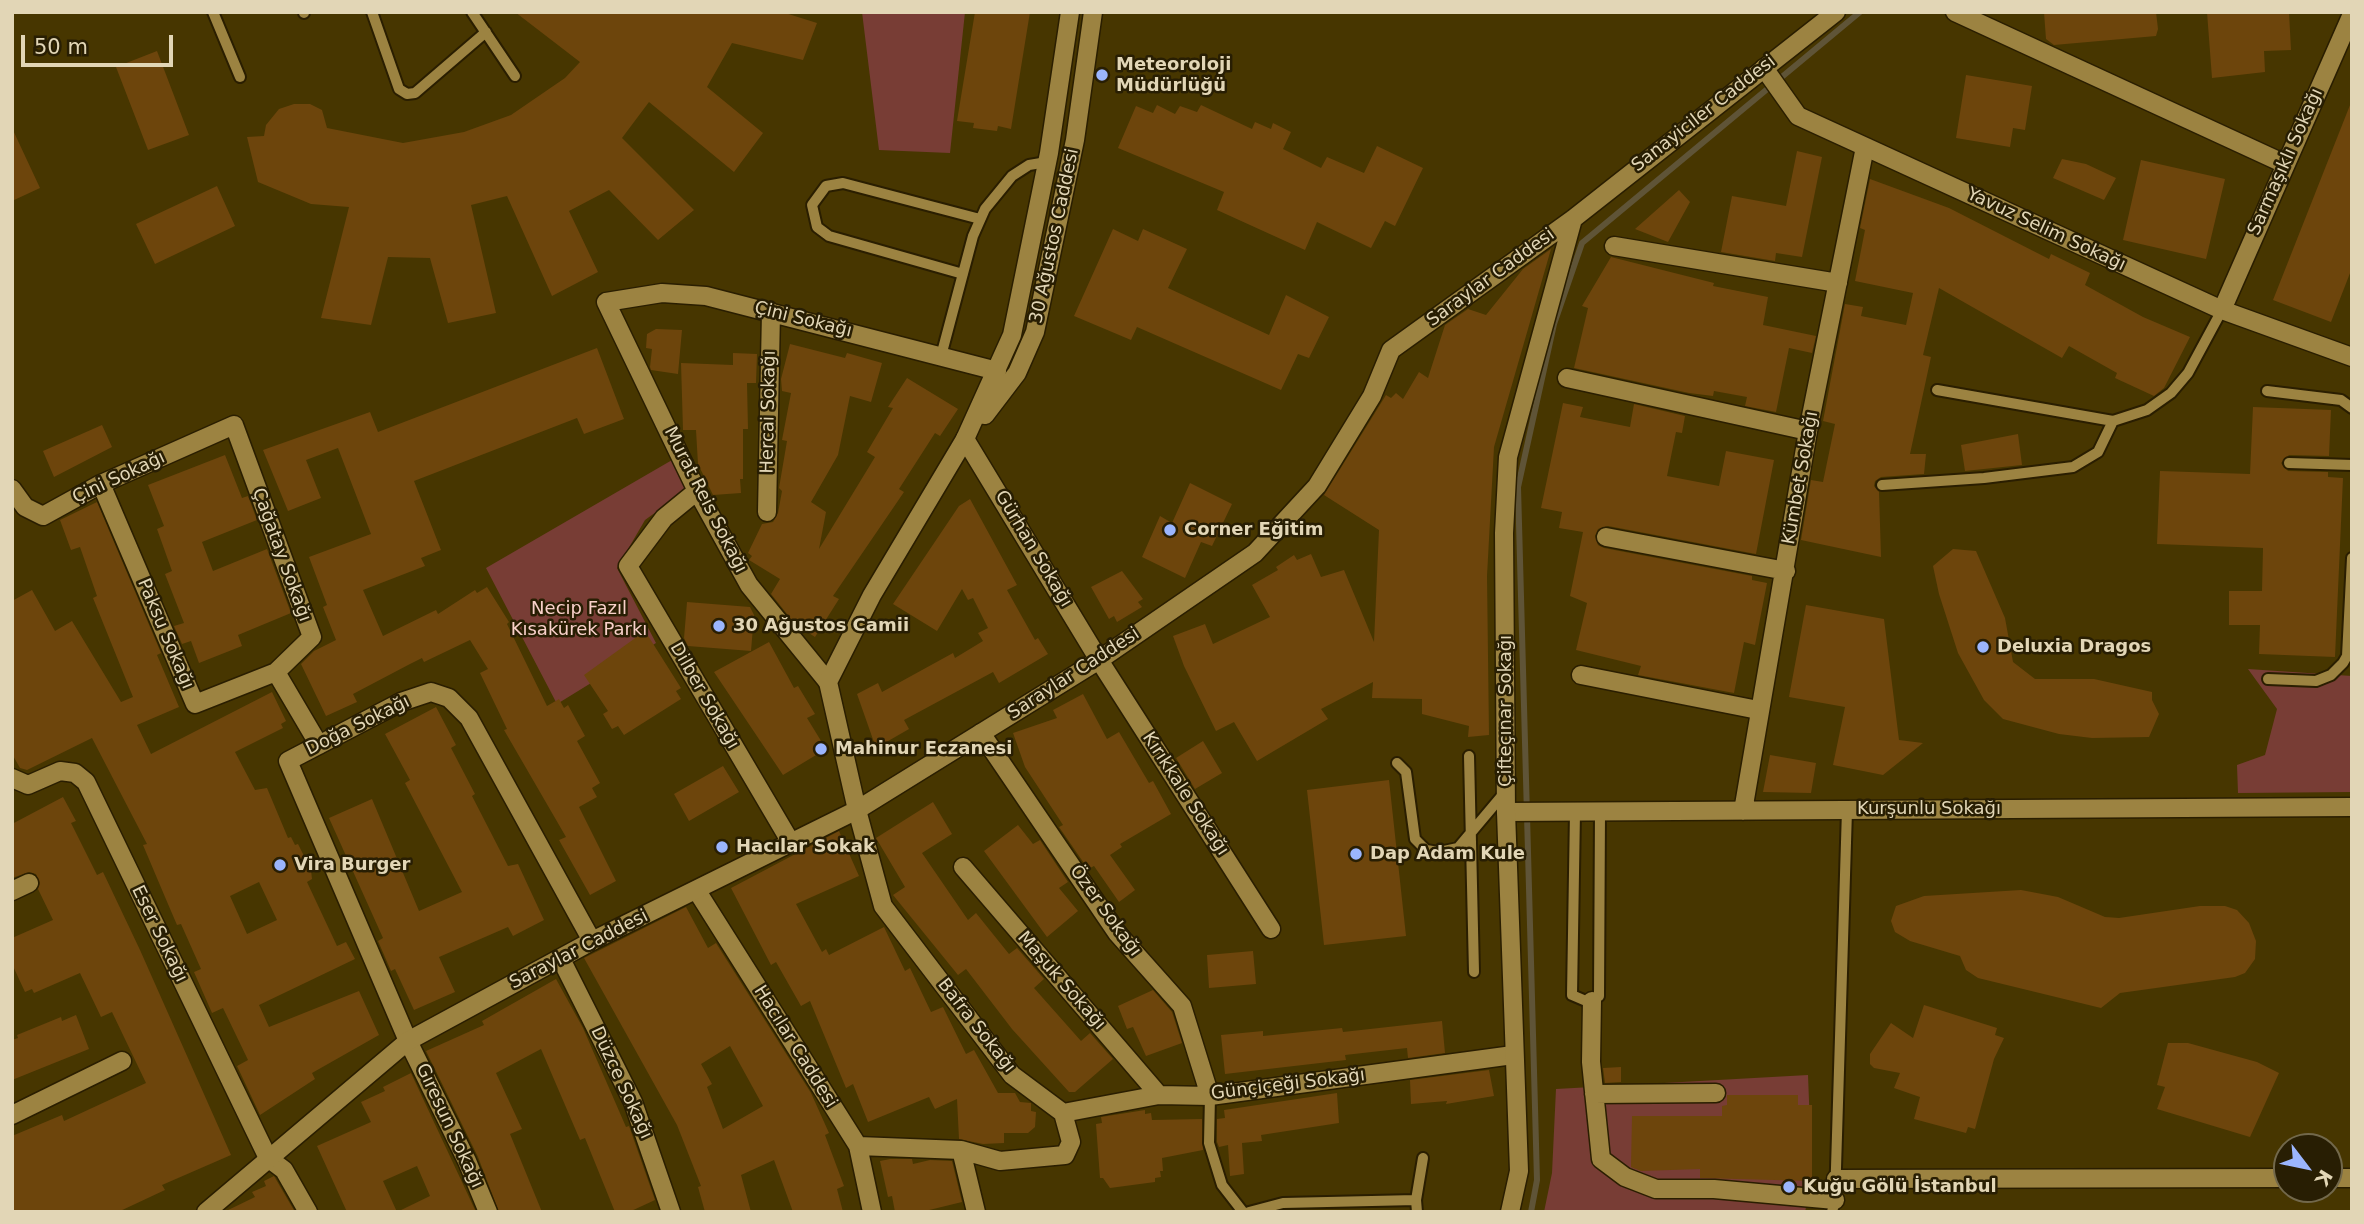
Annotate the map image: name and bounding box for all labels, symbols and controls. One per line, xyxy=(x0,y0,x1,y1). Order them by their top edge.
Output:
scale bar xyxy=(24,21,177,65)
text: 50 m xyxy=(34,35,88,59)
street label: Sanayiciler Caddesi xyxy=(1628,51,1780,177)
place label: Meteoroloji Müdürlüğü xyxy=(1116,54,1231,96)
marker: Meteoroloji Müdürlüğü xyxy=(1094,67,1110,83)
street label: Sarmaşıklı Sokağı xyxy=(2244,85,2328,239)
street label: 30 Ağustos Caddesi xyxy=(1026,147,1084,325)
street label: Yavuz Selim Sokağı xyxy=(1963,184,2129,276)
street label: Saraylar Caddesi xyxy=(1423,224,1559,332)
street label: Çini Sokağı xyxy=(752,297,854,343)
street label: Hercai Sokağı xyxy=(757,350,781,474)
street label: Kümbet Sokağı xyxy=(1779,410,1823,546)
street label: Murat Reis Sokağı xyxy=(659,423,751,577)
street label: Çini Sokağı xyxy=(69,447,169,509)
street label: Çağatay Sokağı xyxy=(247,485,315,625)
street label: Gürhan Sokağı xyxy=(990,487,1076,611)
place label: Corner Eğitim xyxy=(1184,519,1324,541)
marker: Corner Eğitim xyxy=(1162,522,1178,538)
street label: Paksu Sokağı xyxy=(132,575,198,693)
park label: Necip Fazıl Kısakürek Parkı xyxy=(511,598,647,640)
place label: 30 Ağustos Camii xyxy=(733,615,909,637)
marker: 30 Ağustos Camii xyxy=(711,618,727,634)
street label: Saraylar Caddesi xyxy=(1004,623,1144,725)
street label: Çifteçınar Sokağı xyxy=(1495,635,1517,787)
place label: Deluxia Dragos xyxy=(1997,636,2151,658)
street label: Dilber Sokağı xyxy=(665,639,743,753)
marker: Deluxia Dragos xyxy=(1975,639,1991,655)
street label: Doğa Sokağı xyxy=(302,692,414,760)
street label: Kırıkkale Sokağı xyxy=(1137,728,1233,860)
place label: Mahinur Eczanesi xyxy=(835,738,1012,760)
marker: Mahinur Eczanesi xyxy=(813,741,829,757)
street label: Kurşunlu Sokağı xyxy=(1857,798,2001,820)
place label: Hacılar Sokak xyxy=(736,836,875,858)
marker: Hacılar Sokak xyxy=(714,839,730,855)
place label: Dap Adam Kule xyxy=(1370,843,1525,865)
marker: Dap Adam Kule xyxy=(1348,846,1364,862)
place label: Vira Burger xyxy=(294,854,410,876)
marker: Vira Burger xyxy=(272,857,288,873)
street label: Özer Sokağı xyxy=(1065,861,1145,961)
street label: Eser Sokağı xyxy=(126,882,192,986)
street label: Saraylar Caddesi xyxy=(506,906,652,994)
street label: Maşuk Sokağı xyxy=(1012,927,1110,1035)
street label: Bafra Sokağı xyxy=(932,974,1020,1078)
street label: Hacılar Caddesi xyxy=(749,982,841,1112)
street label: Düzce Sokağı xyxy=(586,1023,656,1143)
street label: Gıresun Sokağı xyxy=(411,1060,487,1192)
street label: Günçiçeği Sokağı xyxy=(1210,1065,1366,1105)
north arrow xyxy=(2273,1133,2343,1203)
text: K xyxy=(2311,1166,2337,1190)
place label: Kuğu Gölü İstanbul xyxy=(1803,1176,1997,1198)
marker: Kuğu Gölü İstanbul xyxy=(1781,1179,1797,1195)

